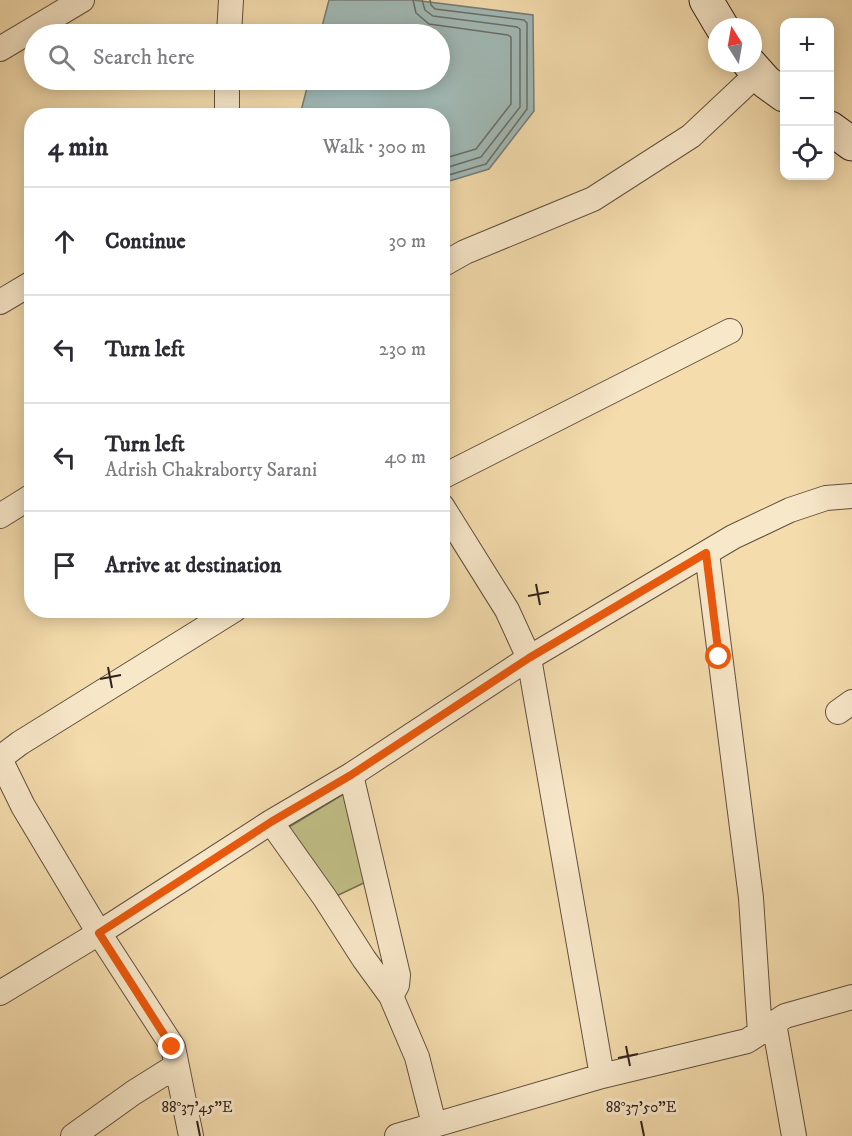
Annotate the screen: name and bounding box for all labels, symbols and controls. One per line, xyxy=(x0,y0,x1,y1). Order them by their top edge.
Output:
north arrow xyxy=(708,18,762,72)
map controls xyxy=(780,18,834,180)
button: + xyxy=(780,18,834,72)
search box xyxy=(24,24,450,90)
icon: search xyxy=(45,41,78,74)
text: Search here xyxy=(93,44,195,71)
button: − xyxy=(780,72,834,126)
button: locate xyxy=(780,126,834,180)
text: 4 min xyxy=(48,131,108,164)
text: Walk · 300 m xyxy=(323,135,426,160)
icon: ahead xyxy=(48,225,81,258)
text: Continue xyxy=(105,228,186,255)
text: 30 m xyxy=(388,229,426,254)
icon: left xyxy=(48,333,81,366)
text: Turn left xyxy=(105,336,185,363)
text: 230 m xyxy=(379,337,426,362)
text: Turn left xyxy=(105,431,185,458)
icon: left xyxy=(48,441,81,474)
text: 40 m xyxy=(384,445,426,470)
text: Adrish Chakraborty Sarani xyxy=(105,458,317,483)
icon: arrive xyxy=(48,549,81,582)
text: Arrive at destination xyxy=(105,552,282,579)
route start xyxy=(705,643,731,669)
route end xyxy=(158,1033,184,1059)
text: 88°37'45"E xyxy=(161,1098,233,1117)
text: 88°37'50"E xyxy=(606,1098,677,1117)

